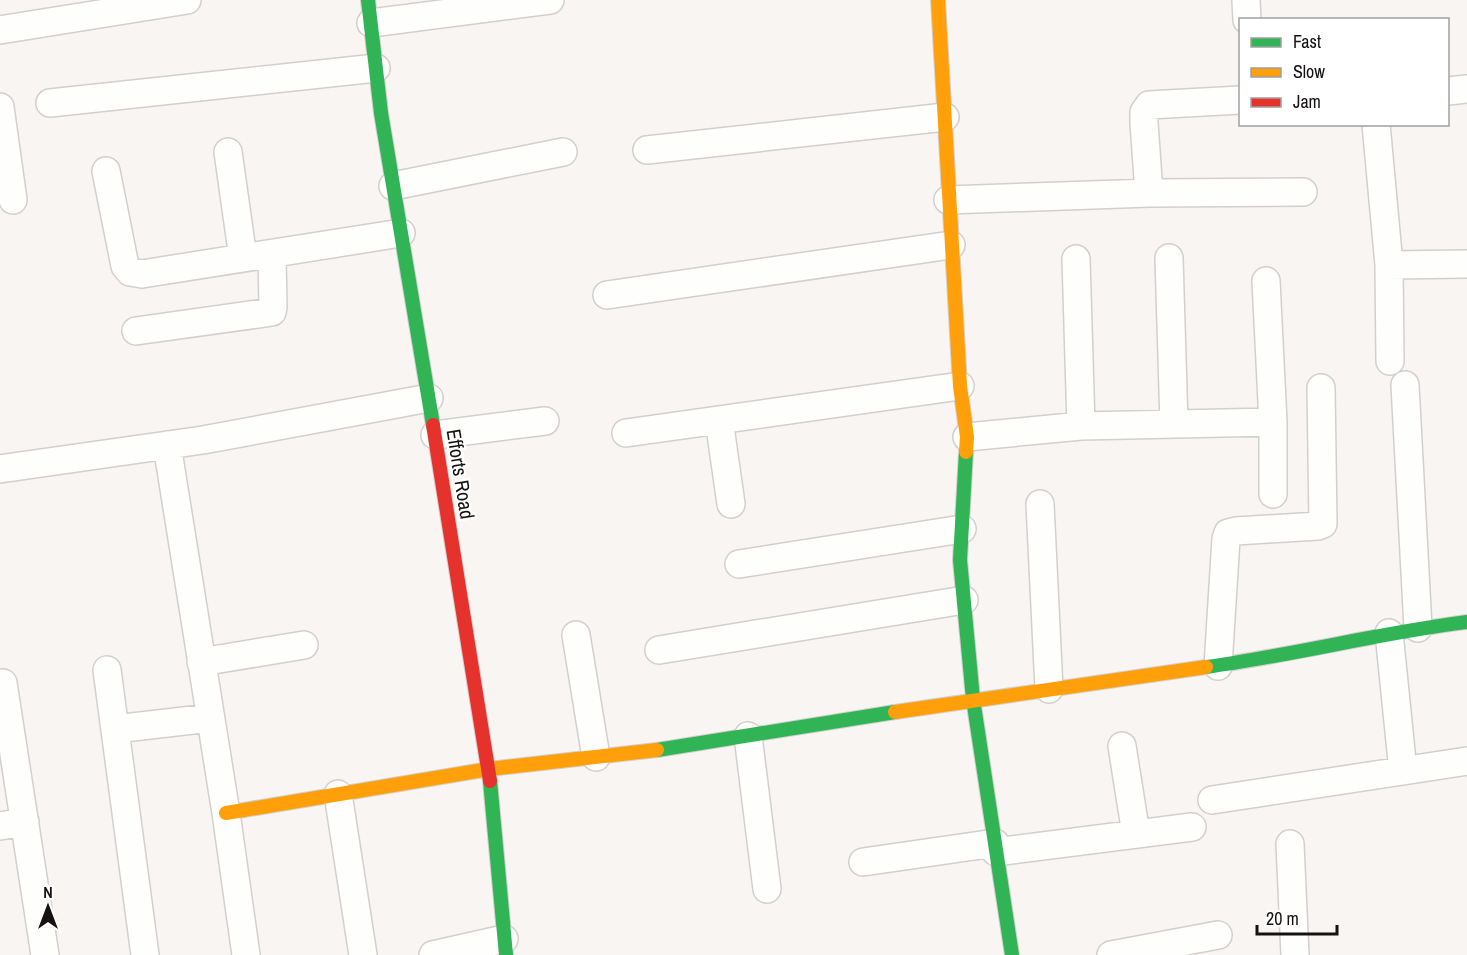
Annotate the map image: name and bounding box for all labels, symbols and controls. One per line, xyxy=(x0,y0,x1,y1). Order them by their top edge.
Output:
legend xyxy=(1239,18,1449,126)
text: Fast xyxy=(1293,29,1321,54)
text: Slow xyxy=(1293,59,1325,84)
text: Jam xyxy=(1293,89,1321,114)
street label: Efforts Road xyxy=(441,427,481,521)
north arrow xyxy=(18,877,78,937)
text: N xyxy=(43,881,53,903)
scale bar xyxy=(1257,898,1336,936)
text: 20 m xyxy=(1266,906,1299,931)

